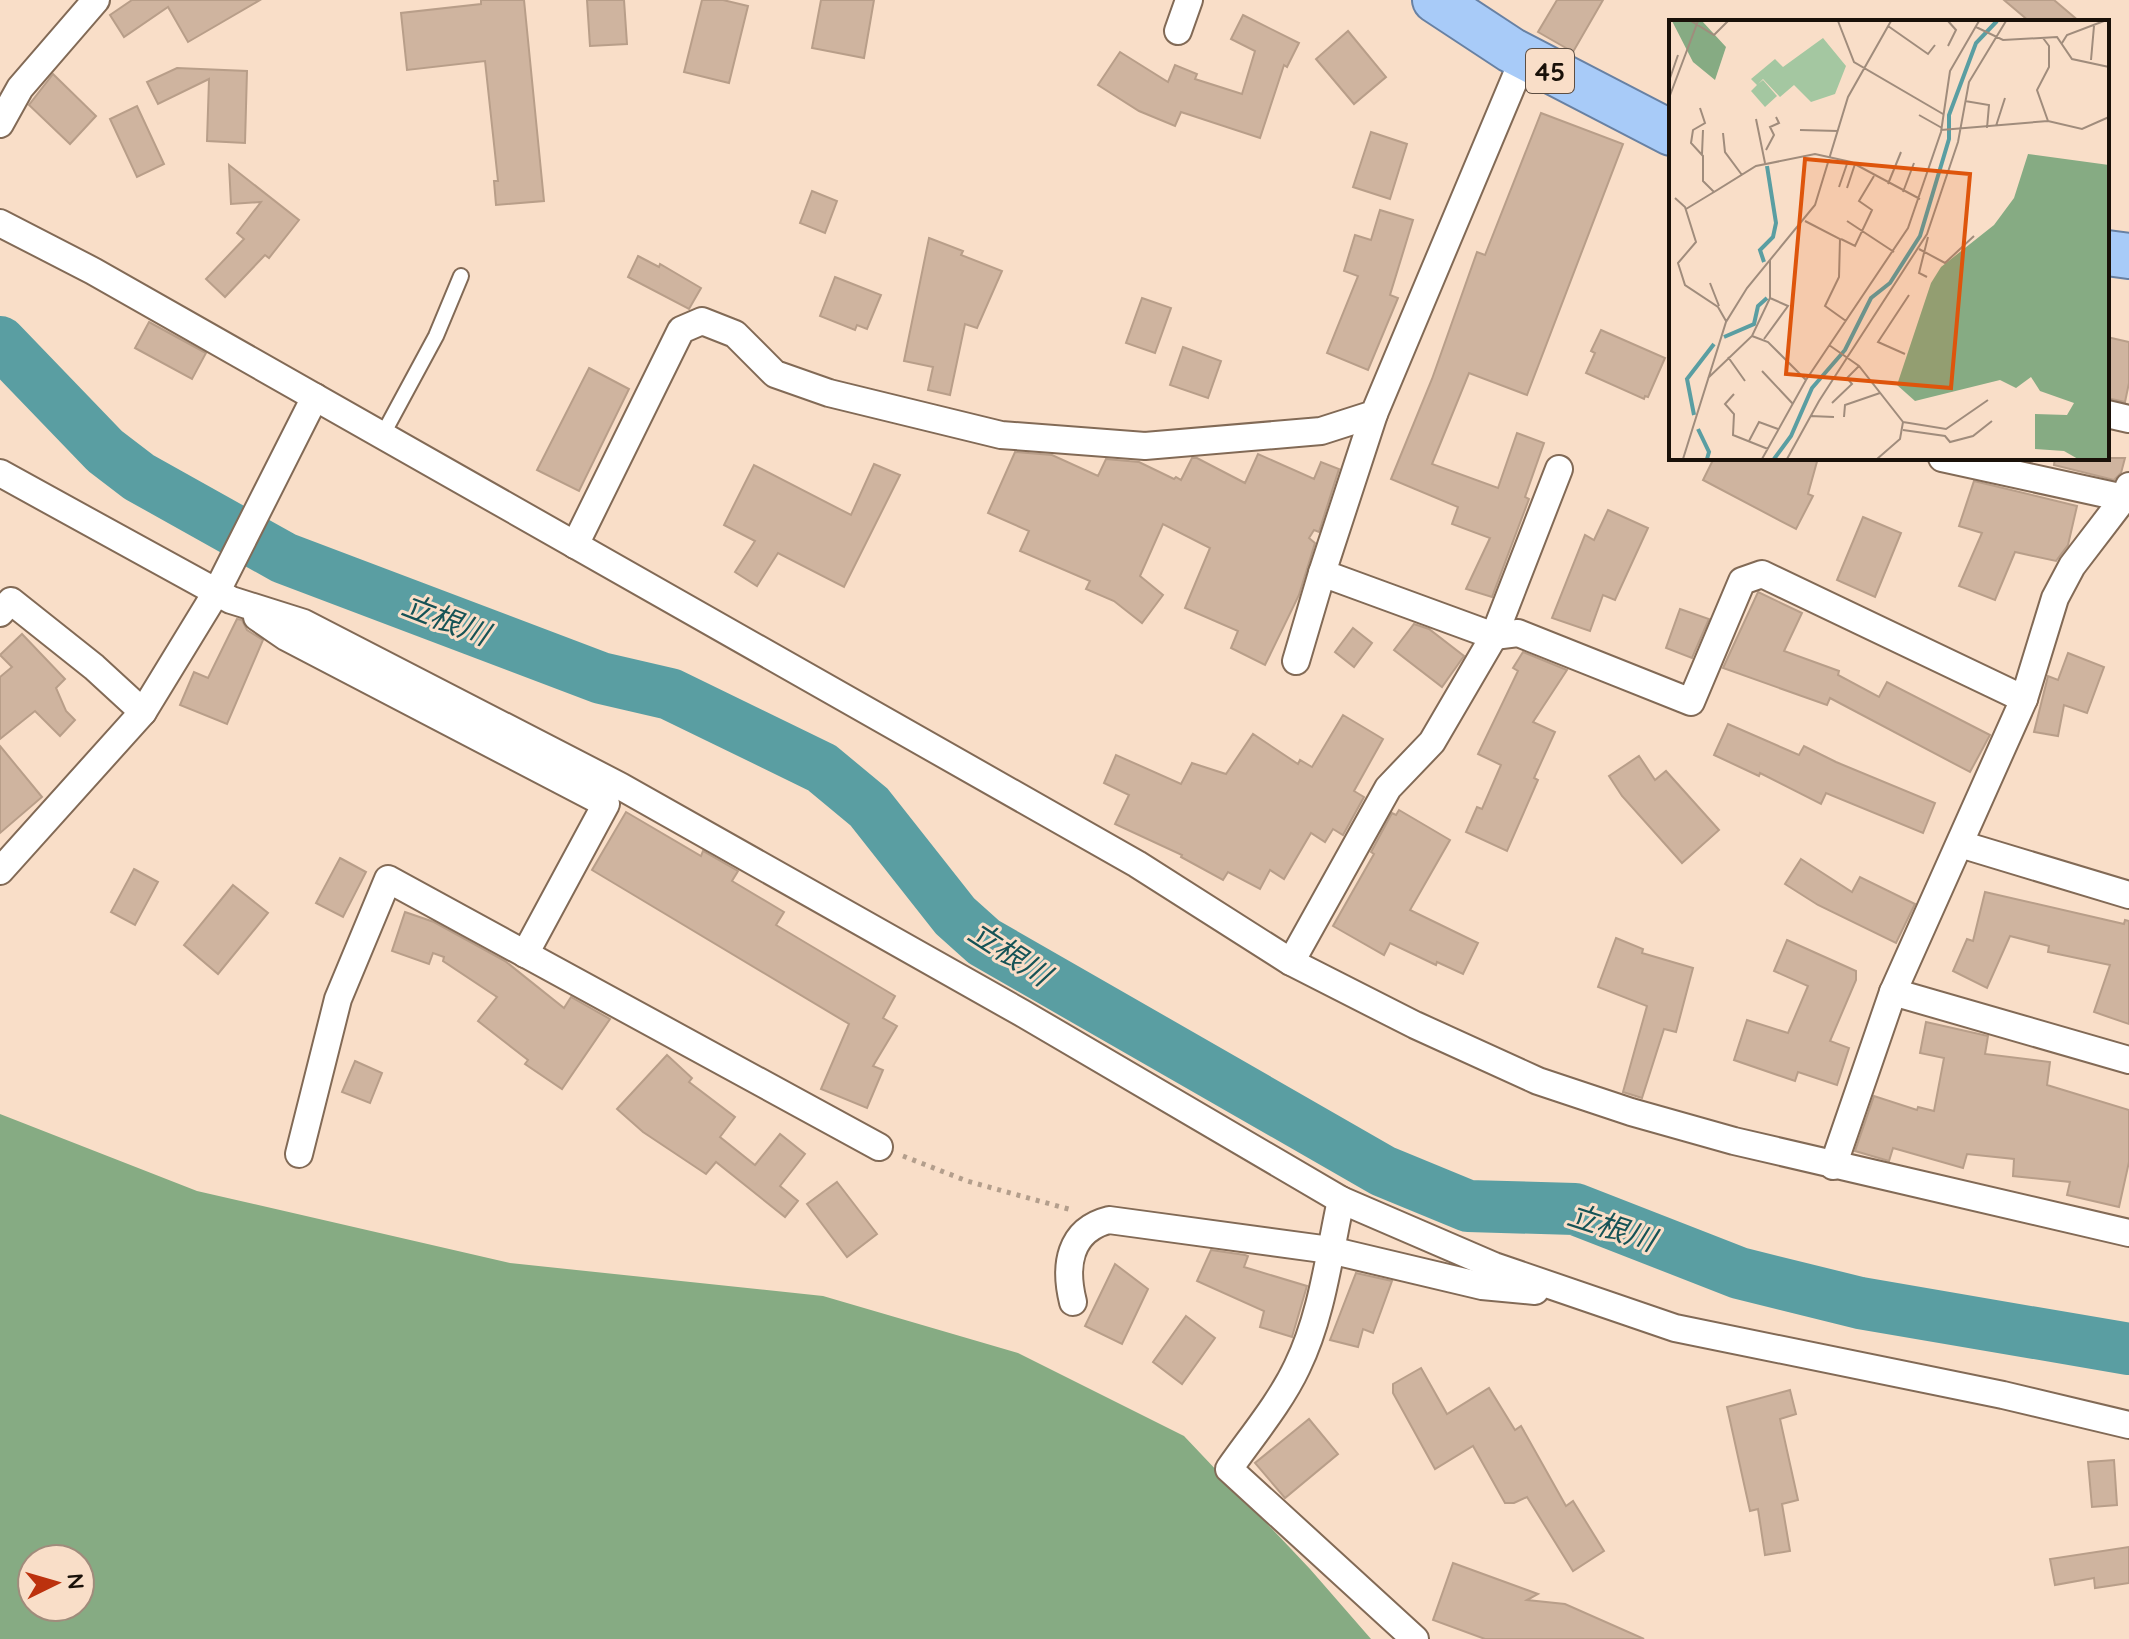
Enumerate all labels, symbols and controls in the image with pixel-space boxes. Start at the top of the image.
inset map [1669,20,2109,460]
road number: 45 [1526,49,1574,93]
water label: 立根川 [397,585,498,654]
water label: 立根川 [962,913,1061,995]
water label: 立根川 [1563,1195,1664,1260]
north arrow [16,1543,96,1623]
text: N [61,1572,91,1591]

